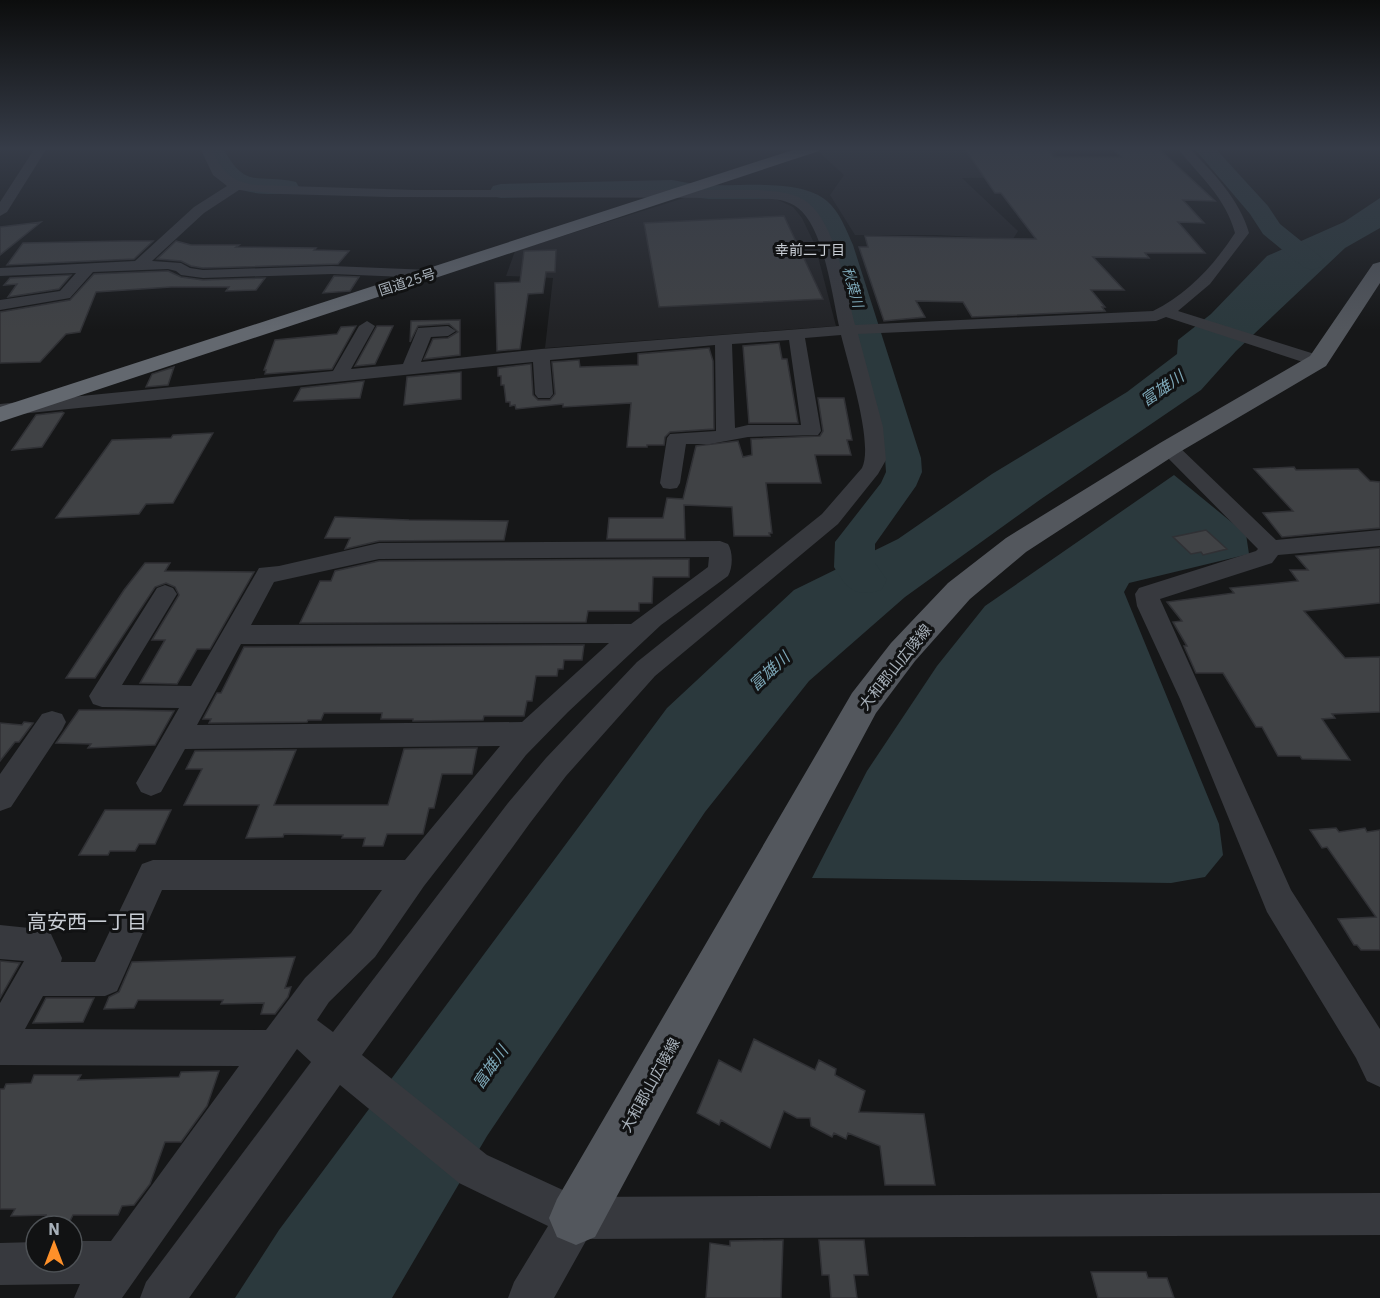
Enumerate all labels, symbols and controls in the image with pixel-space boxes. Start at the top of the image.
district label: 幸前二丁目 [775,241,845,259]
street label: 国道25号 [376,264,438,300]
water label: 秋葉川 [839,264,868,312]
water label: 富雄川 [1137,365,1189,410]
street label: 大和郡山広陵線 [855,620,935,714]
water label: 富雄川 [745,646,795,695]
district label: 高安西一丁目 [27,908,147,935]
street label: 大和郡山広陵線 [616,1034,684,1136]
water label: 富雄川 [468,1040,513,1092]
north arrow [24,1214,84,1274]
text: N [48,1219,60,1239]

